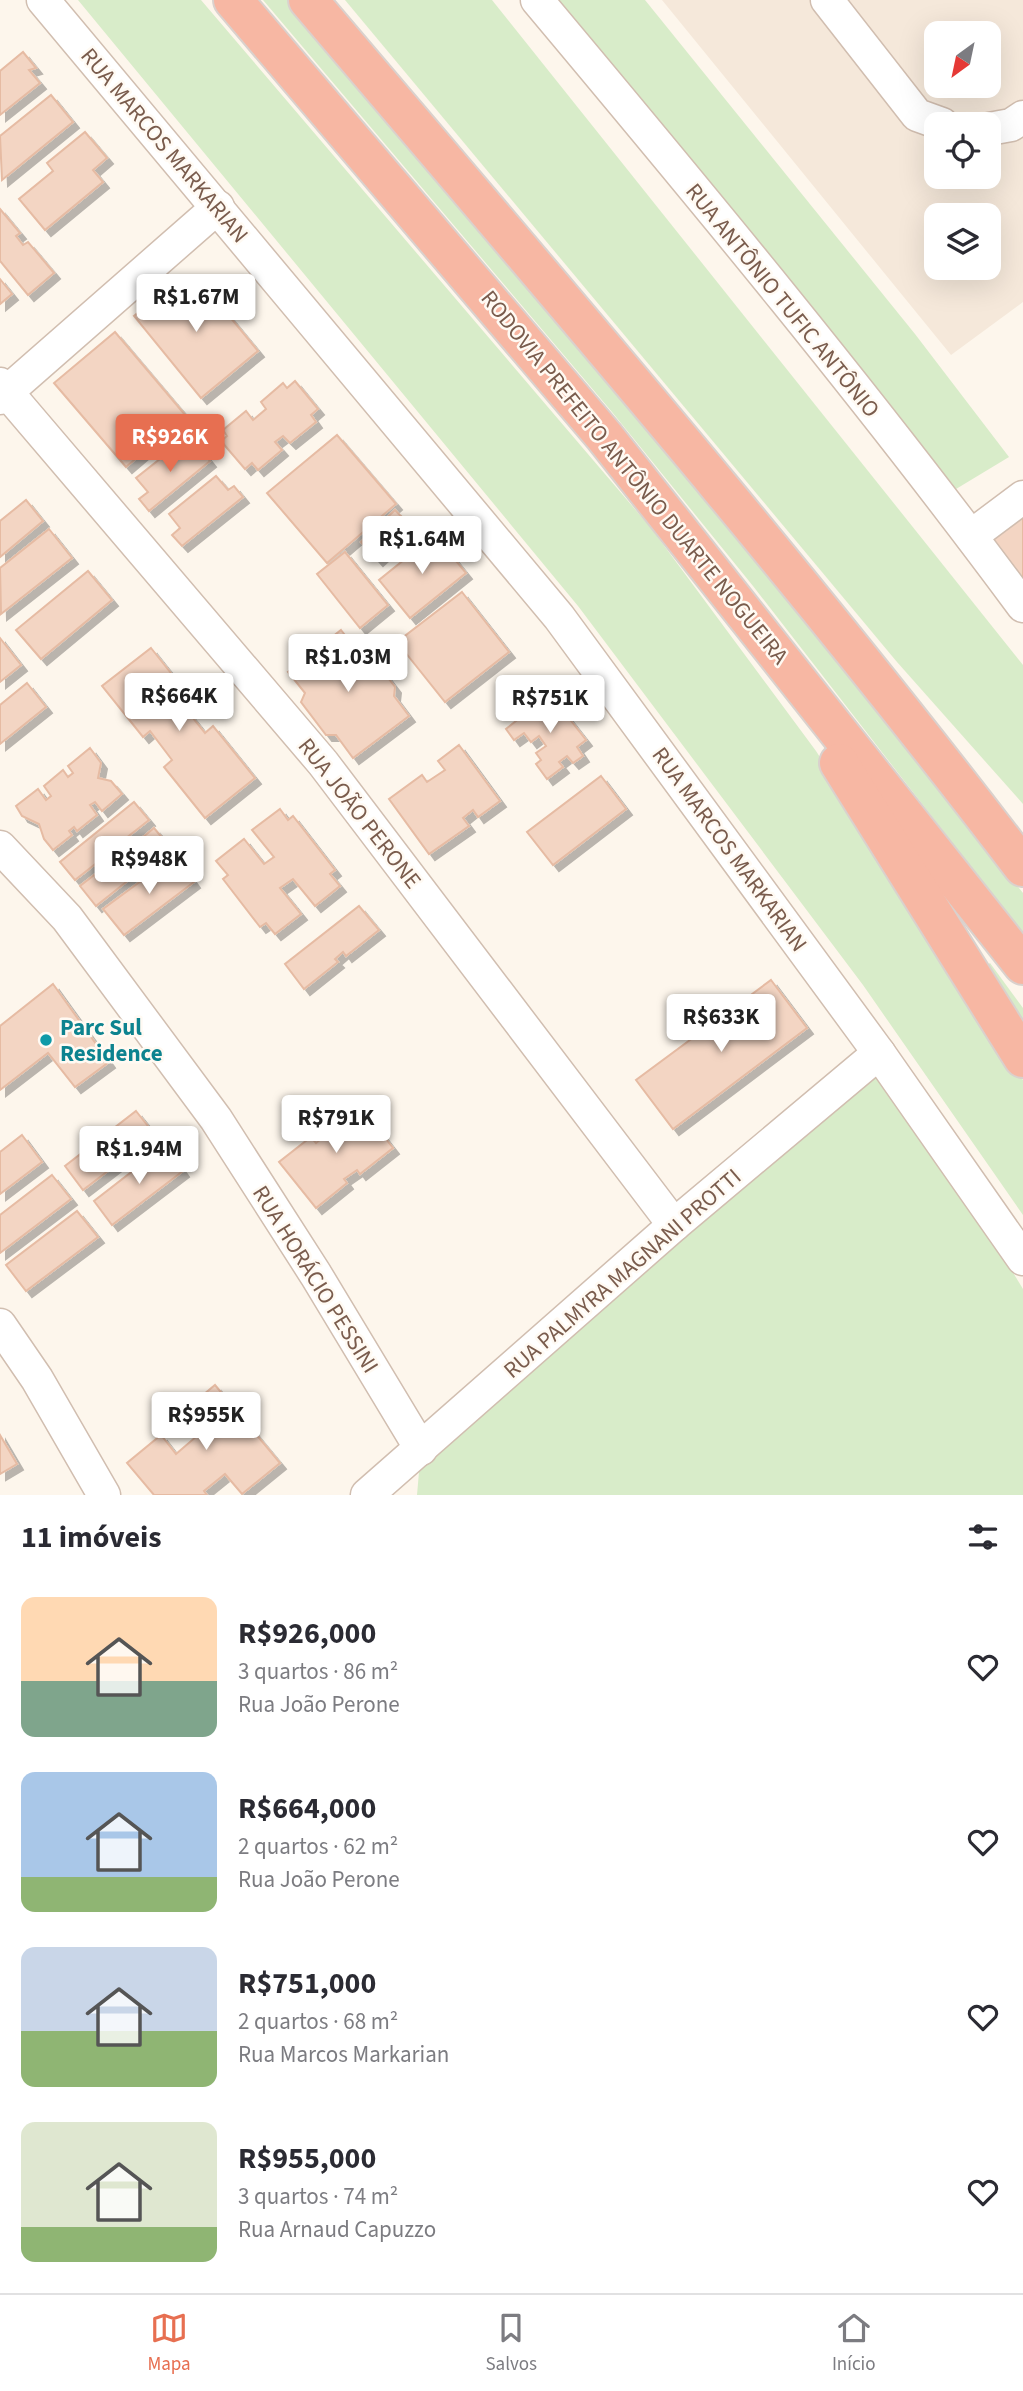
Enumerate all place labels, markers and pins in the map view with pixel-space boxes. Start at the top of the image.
pin: R$1.67M [131,274,261,334]
pin: R$926K [113,414,227,474]
pin: R$1.64M [357,516,487,576]
pin: R$1.03M [283,634,413,694]
pin: R$664K [122,674,236,733]
pin: R$751K [493,676,607,735]
pin: R$948K [92,836,206,896]
pin: R$633K [664,995,778,1054]
place label: Parc Sul Residence [60,1011,163,1070]
marker: Parc Sul Residence [38,1032,54,1048]
pin: R$791K [279,1096,393,1155]
pin: R$1.94M [74,1126,204,1186]
pin: R$955K [149,1392,263,1452]

